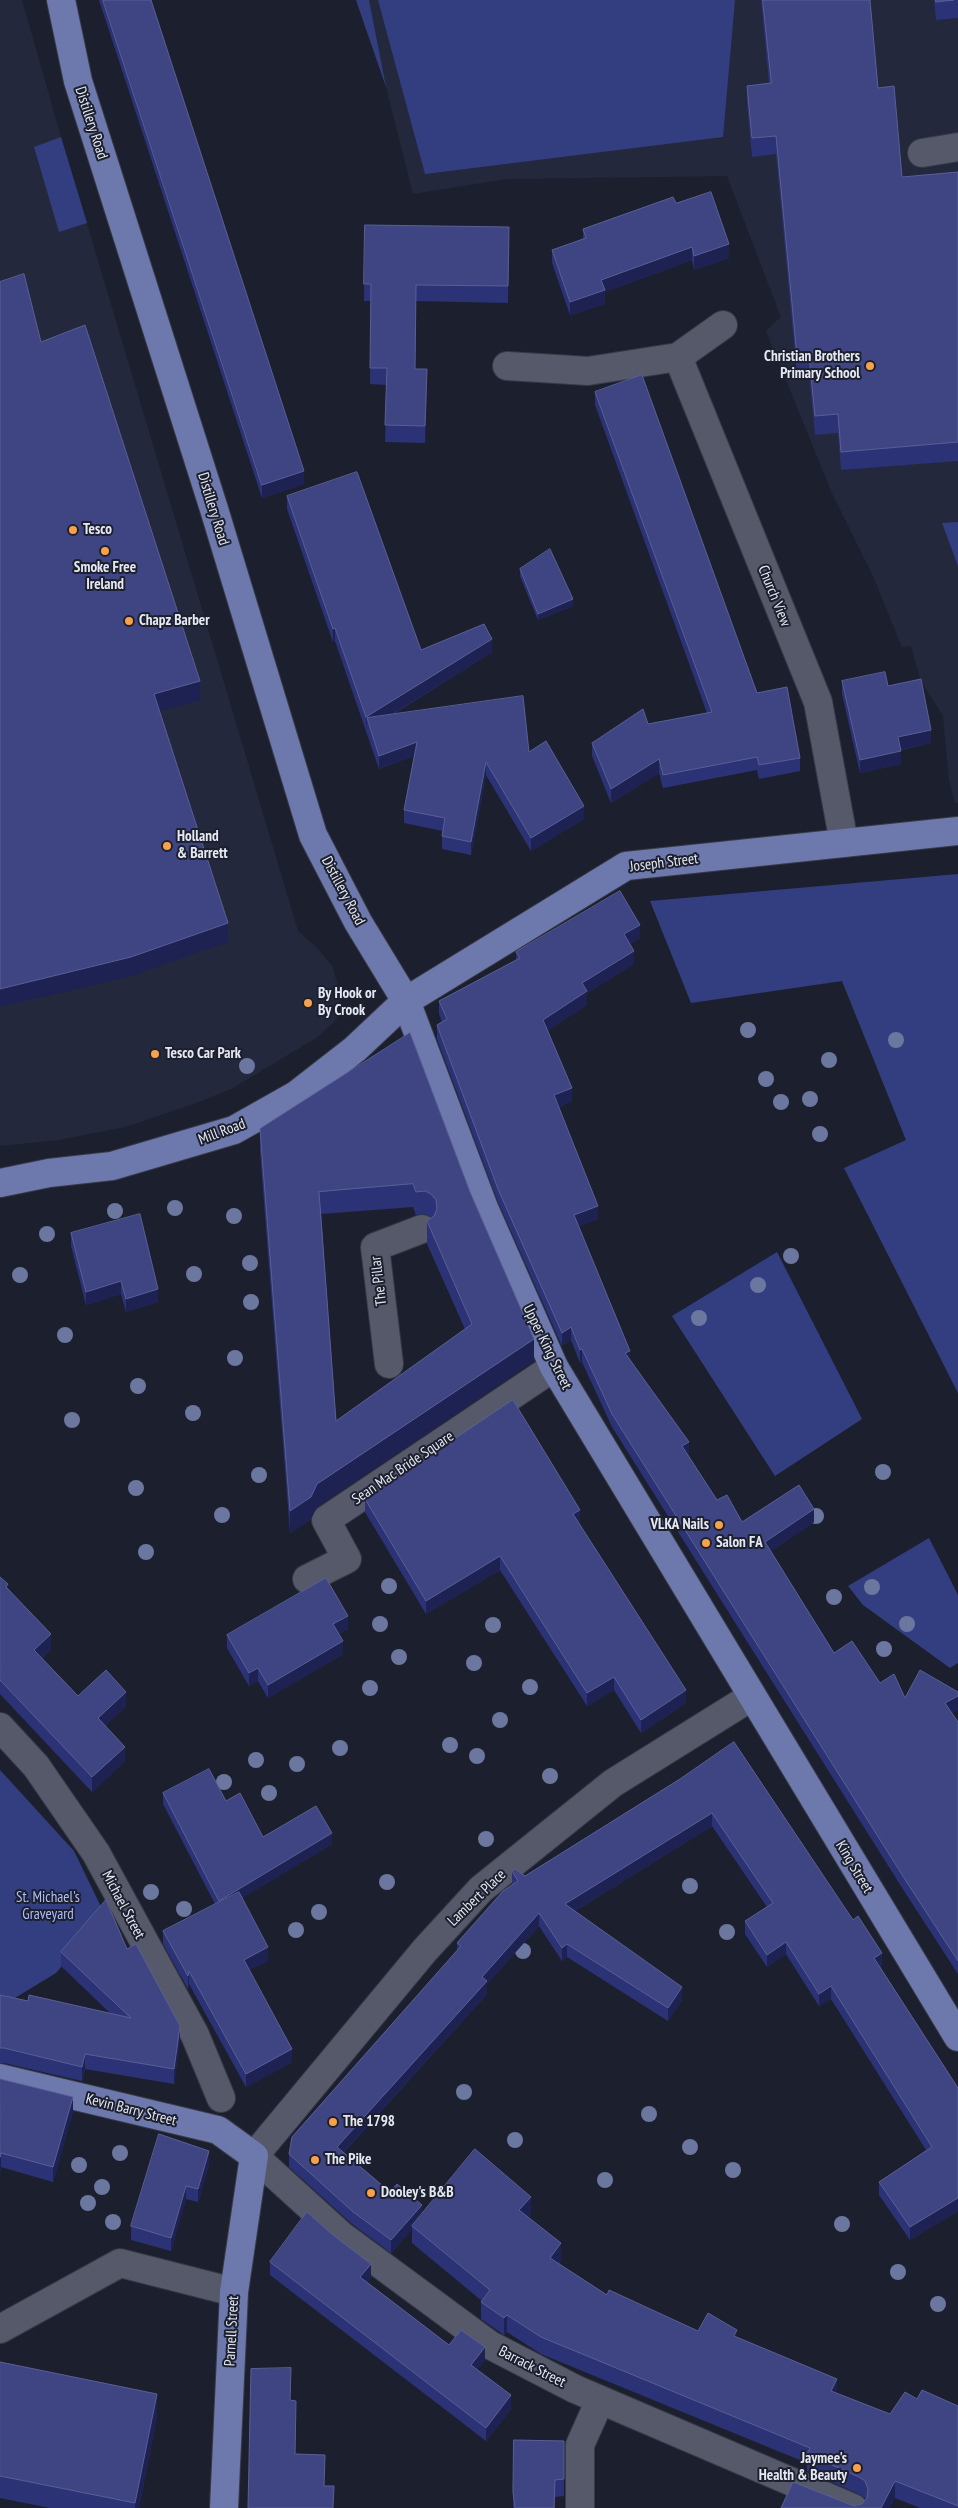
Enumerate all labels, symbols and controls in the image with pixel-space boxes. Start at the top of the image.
street label: Distillery Road [71,84,111,162]
place label: Christian Brothers Primary School [764,348,860,383]
marker: Christian Brothers Primary School [864,360,876,372]
street label: Distillery Road [193,470,233,548]
place label: Tesco [83,521,112,539]
marker: Tesco [67,524,79,536]
marker: Smoke Free Ireland [99,545,111,557]
place label: Smoke Free Ireland [74,559,136,594]
street label: Church View [754,563,794,629]
place label: Chapz Barber [139,612,210,630]
marker: Chapz Barber [123,615,135,627]
place label: Holland & Barrett [177,828,228,863]
marker: Holland & Barrett [161,840,173,852]
street label: Joseph Street [629,850,699,876]
street label: Distillery Road [317,854,369,928]
place label: By Hook or By Crook [318,985,376,1020]
marker: By Hook or By Crook [302,997,314,1009]
place label: Tesco Car Park [165,1045,241,1063]
marker: Tesco Car Park [149,1048,161,1060]
street label: Mill Road [196,1115,248,1149]
street label: The Pillar [367,1255,391,1307]
street label: Upper King Street [519,1302,575,1392]
street label: Sean Mac Bride Square [349,1427,457,1509]
place label: VLKA Nails [651,1516,709,1534]
marker: VLKA Nails [713,1519,725,1531]
place label: Salon FA [716,1534,763,1552]
marker: Salon FA [700,1537,712,1549]
street label: King Street [831,1838,877,1896]
street label: Lambert Place [444,1866,510,1930]
street label: Michael Street [98,1868,148,1942]
park label: St. Michael's Graveyard [16,1889,80,1924]
street label: Kevin Barry Street [84,2090,178,2130]
place label: The 1798 [343,2113,395,2131]
marker: The 1798 [327,2116,339,2128]
place label: The Pike [325,2151,371,2169]
marker: The Pike [309,2154,321,2166]
place label: Dooley's B&B [381,2184,454,2202]
marker: Dooley's B&B [365,2187,377,2199]
street label: Parnell Street [221,2295,243,2367]
street label: Barrack Street [496,2342,568,2392]
place label: Jaymee's Health & Beauty [759,2450,847,2485]
marker: Jaymee's Health & Beauty [851,2462,863,2474]

